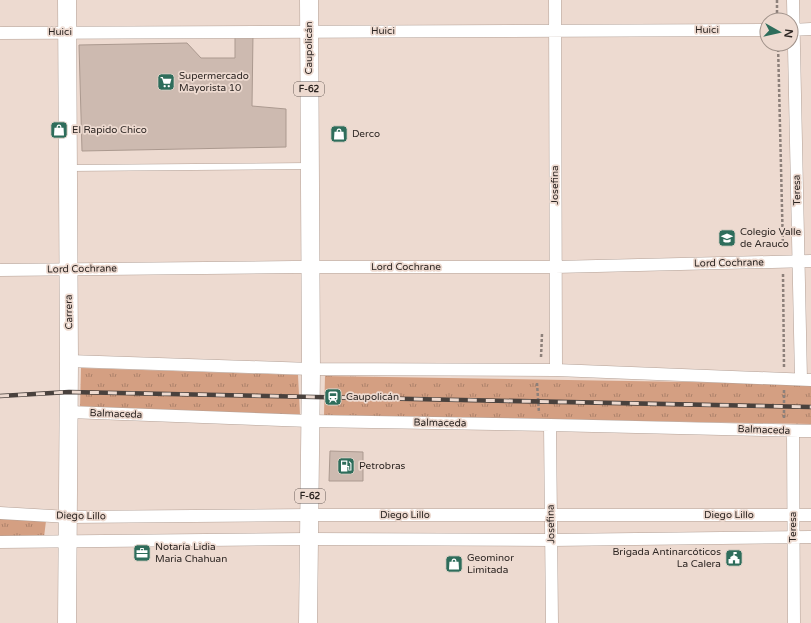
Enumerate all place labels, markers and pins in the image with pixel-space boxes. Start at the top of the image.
place label: Supermercado Mayorista 10 [179,70,249,94]
supermarket icon: Supermercado Mayorista 10 [156,72,176,92]
shop icon: El Rapido Chico [49,120,69,140]
place label: El Rapido Chico [72,124,147,136]
shop icon: Derco [329,124,349,144]
place label: Derco [352,128,380,140]
place label: Colegio Valle de Arauco [740,226,801,250]
school or university icon: Colegio Valle de Arauco [717,228,737,248]
station icon: Caupolicán [323,387,343,407]
place label: Caupolicán [346,391,399,403]
fuel station icon: Petrobras [336,456,356,476]
place label: Petrobras [359,460,406,472]
place label: Notaría Lidia Maria Chahuan [155,541,227,565]
office icon: Notaría Lidia Maria Chahuan [132,543,152,563]
place label: Brigada Antinarcóticos La Calera [612,546,721,570]
public building icon: Brigada Antinarcóticos La Calera [724,548,744,568]
place label: Geominor Limitada [467,552,514,576]
shop icon: Geominor Limitada [444,554,464,574]

